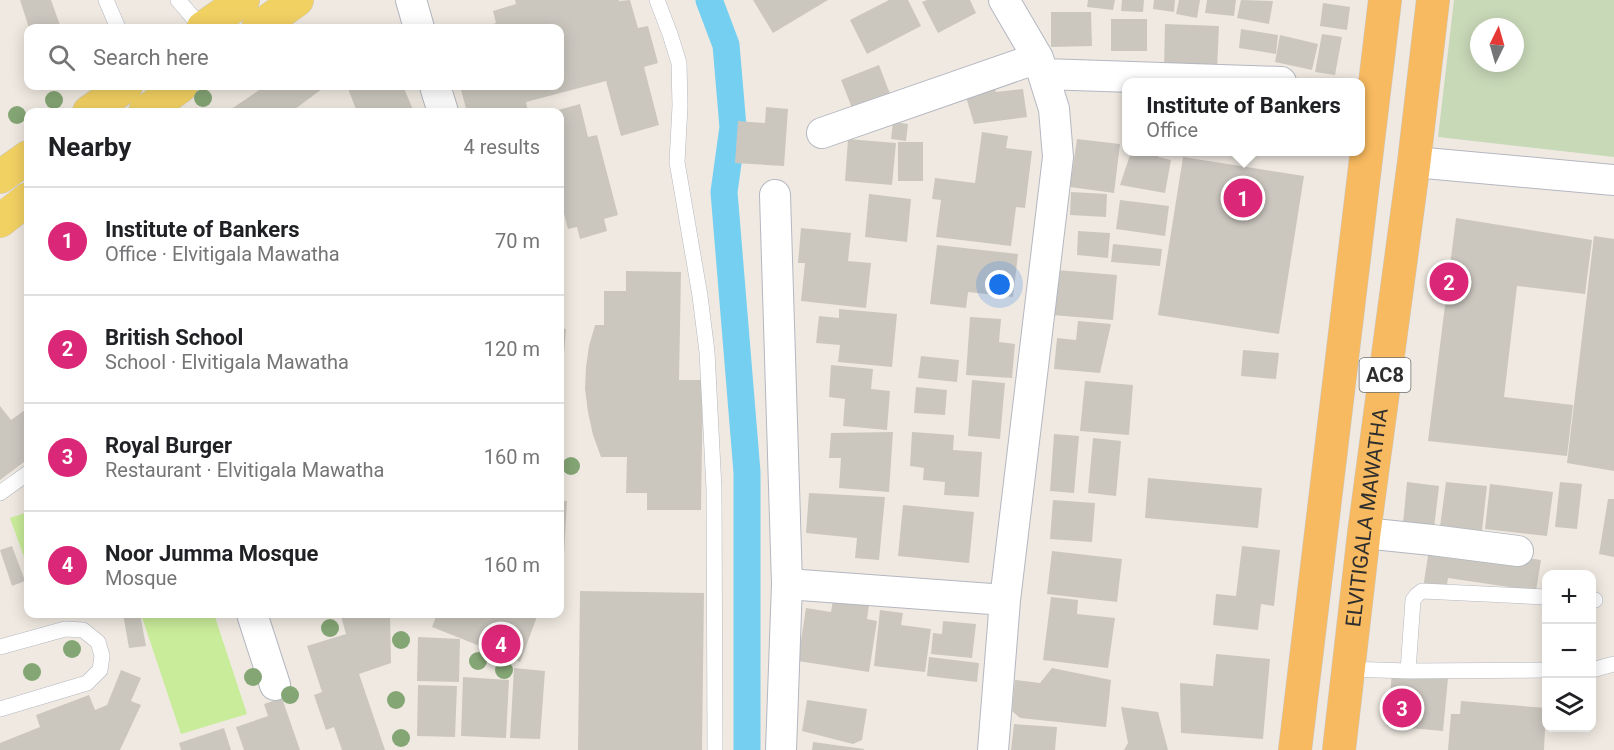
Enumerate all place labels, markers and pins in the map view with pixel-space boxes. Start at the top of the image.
pin: 1 [1224,176,1262,220]
pin: 2 [1430,260,1468,304]
pin: 4 [482,622,520,666]
pin: 3 [1382,686,1422,730]

